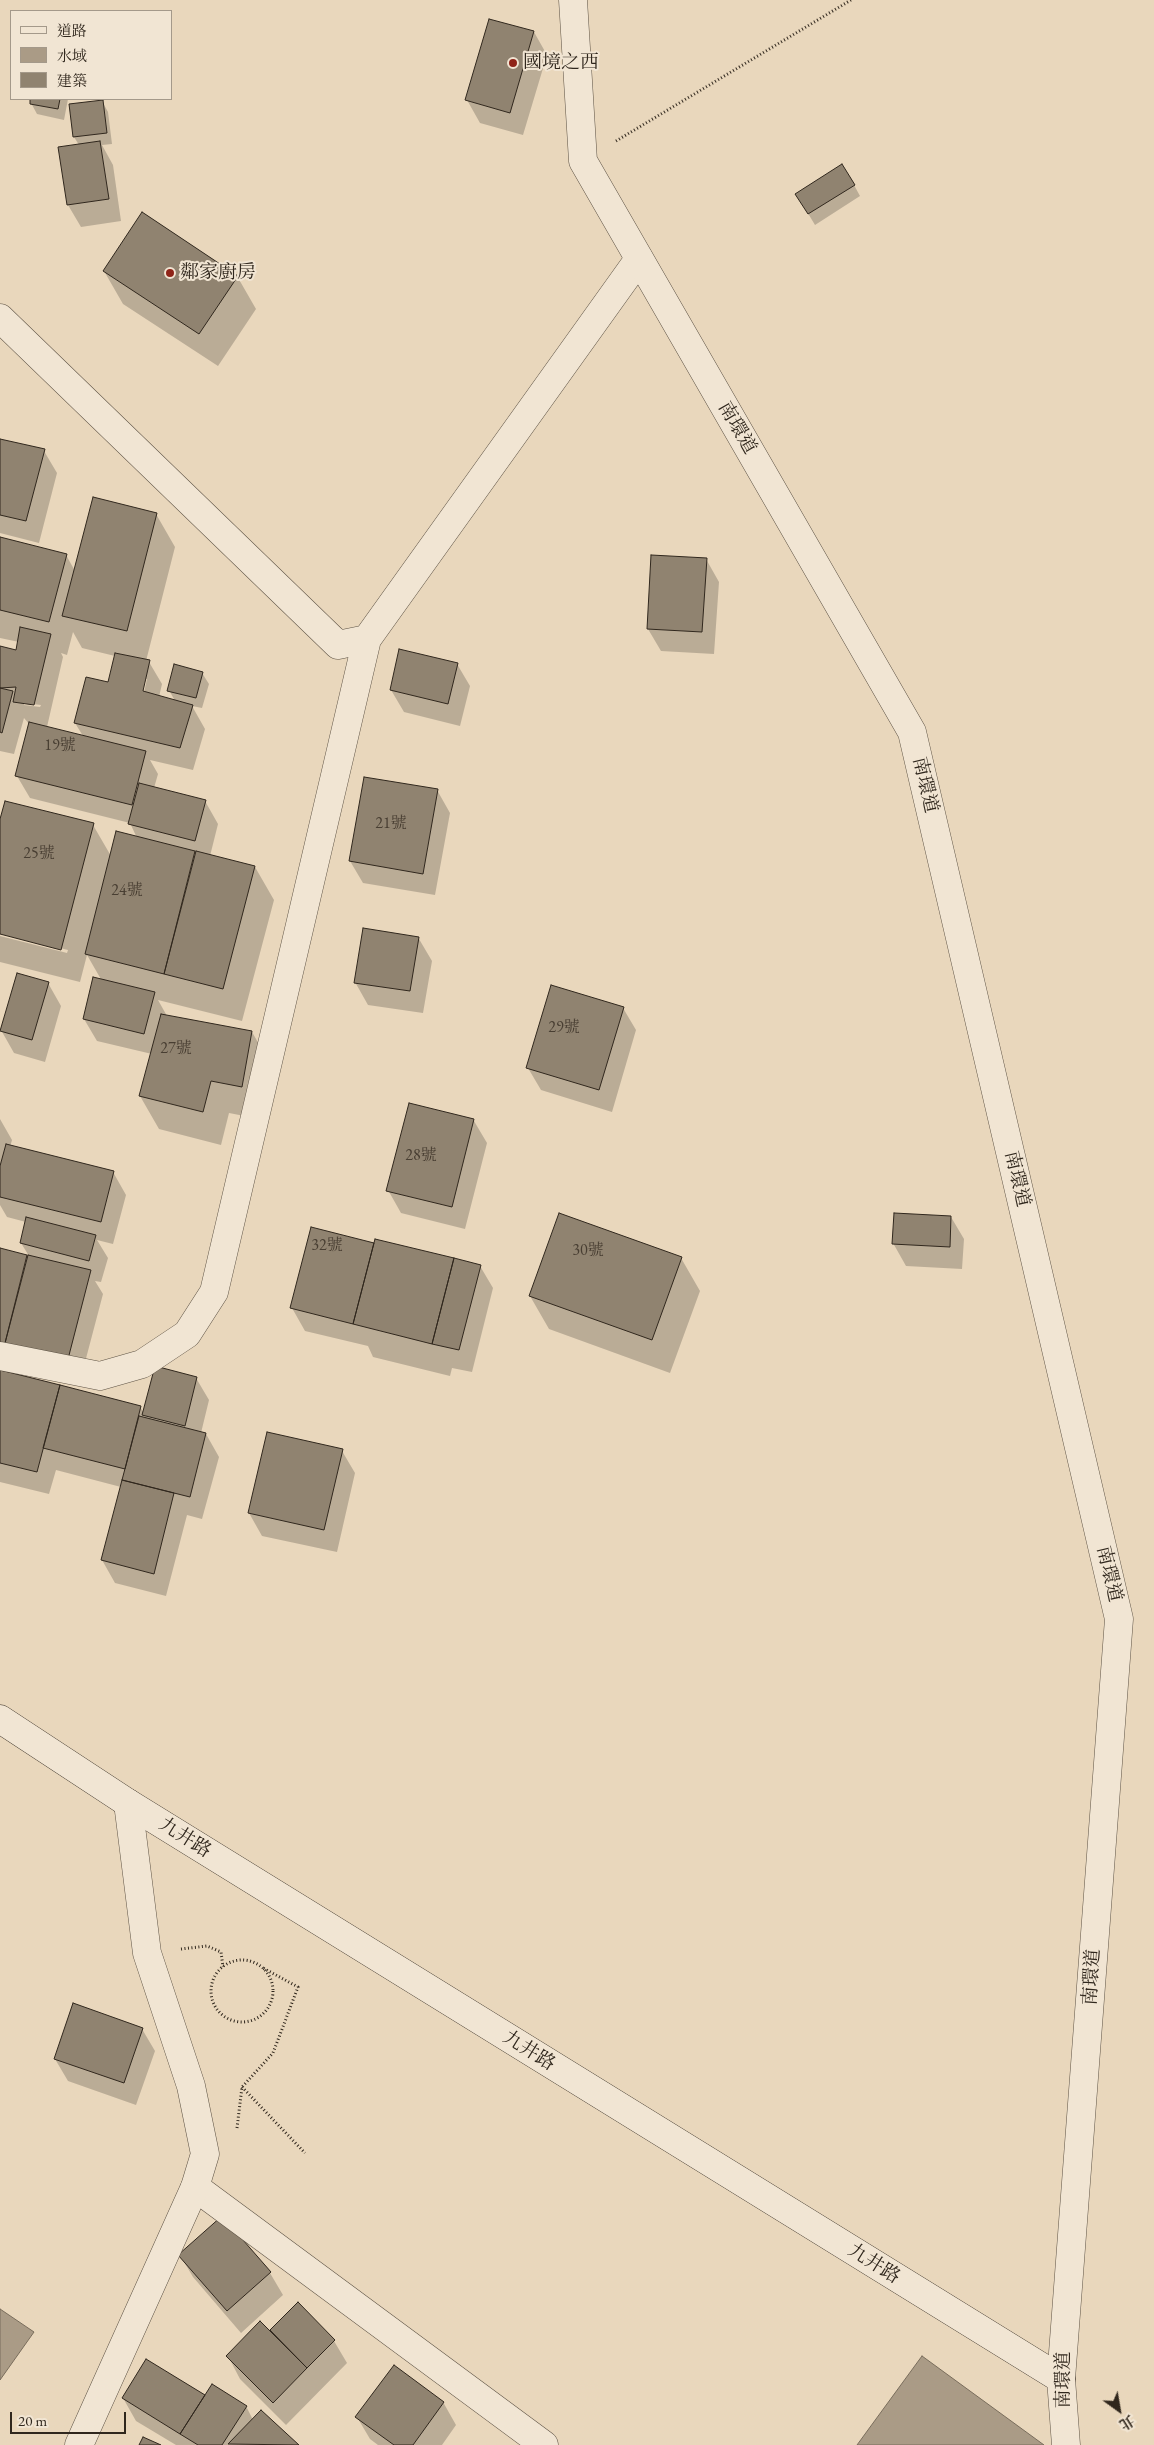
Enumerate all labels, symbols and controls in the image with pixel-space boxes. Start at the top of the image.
legend [10,10,172,100]
text: 道路 [57,21,87,40]
text: 水域 [57,46,87,65]
place label: 國境之西 [523,52,599,74]
marker: 國境之西 [507,57,519,69]
text: 建築 [57,71,87,90]
place label: 鄰家廚房 [180,262,256,284]
marker: 鄰家廚房 [164,267,176,279]
street label: 南環道 [713,398,761,458]
house number: 19號 [44,736,76,756]
street label: 南環道 [907,755,943,815]
house number: 21號 [375,814,407,834]
house number: 25號 [23,844,55,864]
house number: 24號 [111,881,143,901]
house number: 29號 [548,1018,580,1038]
house number: 27號 [160,1039,192,1059]
house number: 28號 [405,1146,437,1166]
street label: 南環道 [999,1149,1035,1209]
house number: 32號 [311,1236,343,1256]
house number: 30號 [572,1241,604,1261]
street label: 南環道 [1091,1544,1127,1604]
street label: 九井路 [155,1813,215,1863]
street label: 南環道 [1079,1948,1105,2006]
street label: 九井路 [499,2026,559,2076]
street label: 九井路 [844,2239,904,2289]
street label: 南環道 [1053,2352,1075,2408]
north arrow [1094,2385,1144,2435]
scale bar [12,2402,129,2434]
text: 20 m [18,2411,47,2430]
text: 北 [1116,2411,1138,2434]

